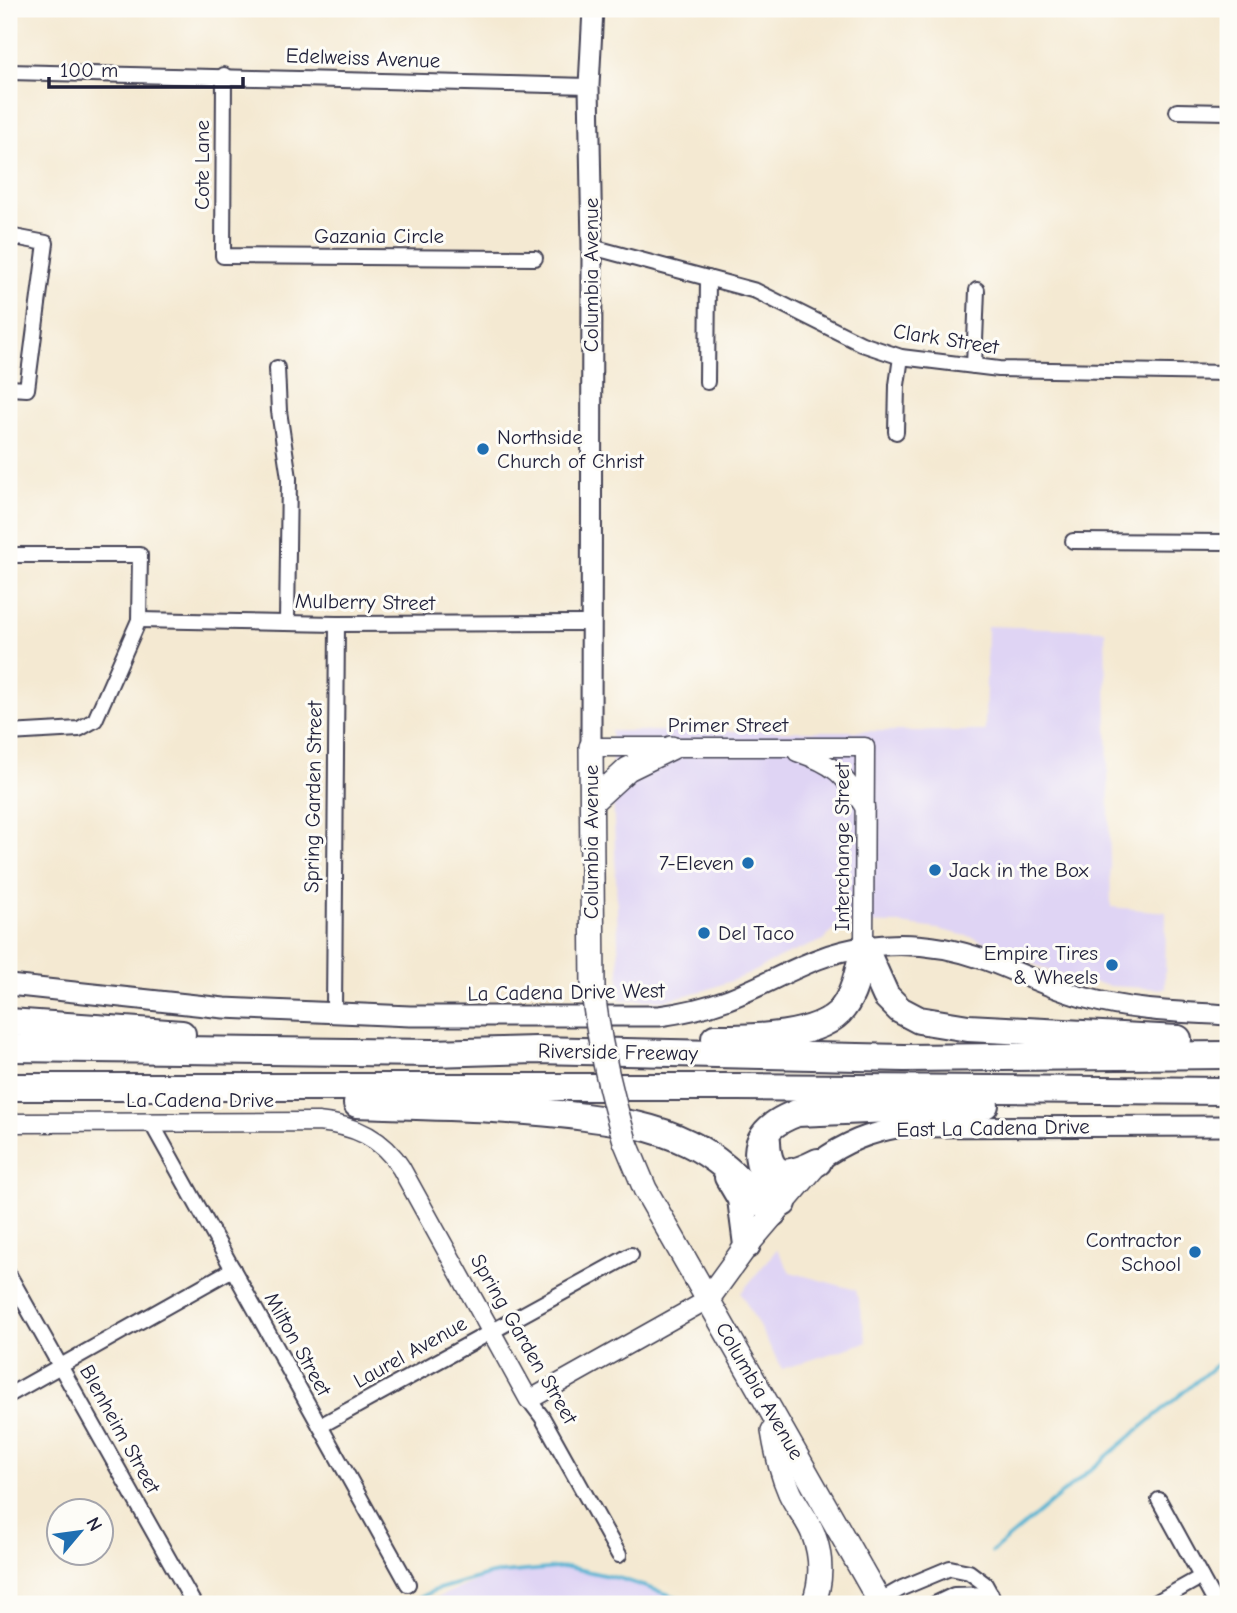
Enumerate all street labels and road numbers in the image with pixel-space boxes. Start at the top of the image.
street label: Edelweiss Avenue [285,43,441,73]
street label: Cote Lane [190,120,214,210]
street label: Columbia Avenue [579,198,603,352]
street label: Gazania Circle [314,224,444,248]
street label: Clark Street [892,319,1001,359]
street label: Mulberry Street [295,589,436,615]
street label: Spring Garden Street [299,700,327,893]
street label: Primer Street [668,713,789,737]
street label: Interchange Street [830,762,854,931]
street label: Columbia Avenue [579,765,603,919]
street label: La Cadena Drive West [467,978,666,1006]
street label: Riverside Freeway [538,1039,699,1065]
street label: La Cadena Drive [126,1088,274,1112]
street label: East La Cadena Drive [896,1114,1090,1142]
street label: Spring Garden Street [466,1250,583,1429]
street label: Milton Street [260,1288,337,1401]
street label: Laurel Avenue [349,1311,471,1393]
street label: Columbia Avenue [711,1318,809,1464]
street label: Blenheim Street [75,1361,166,1498]

